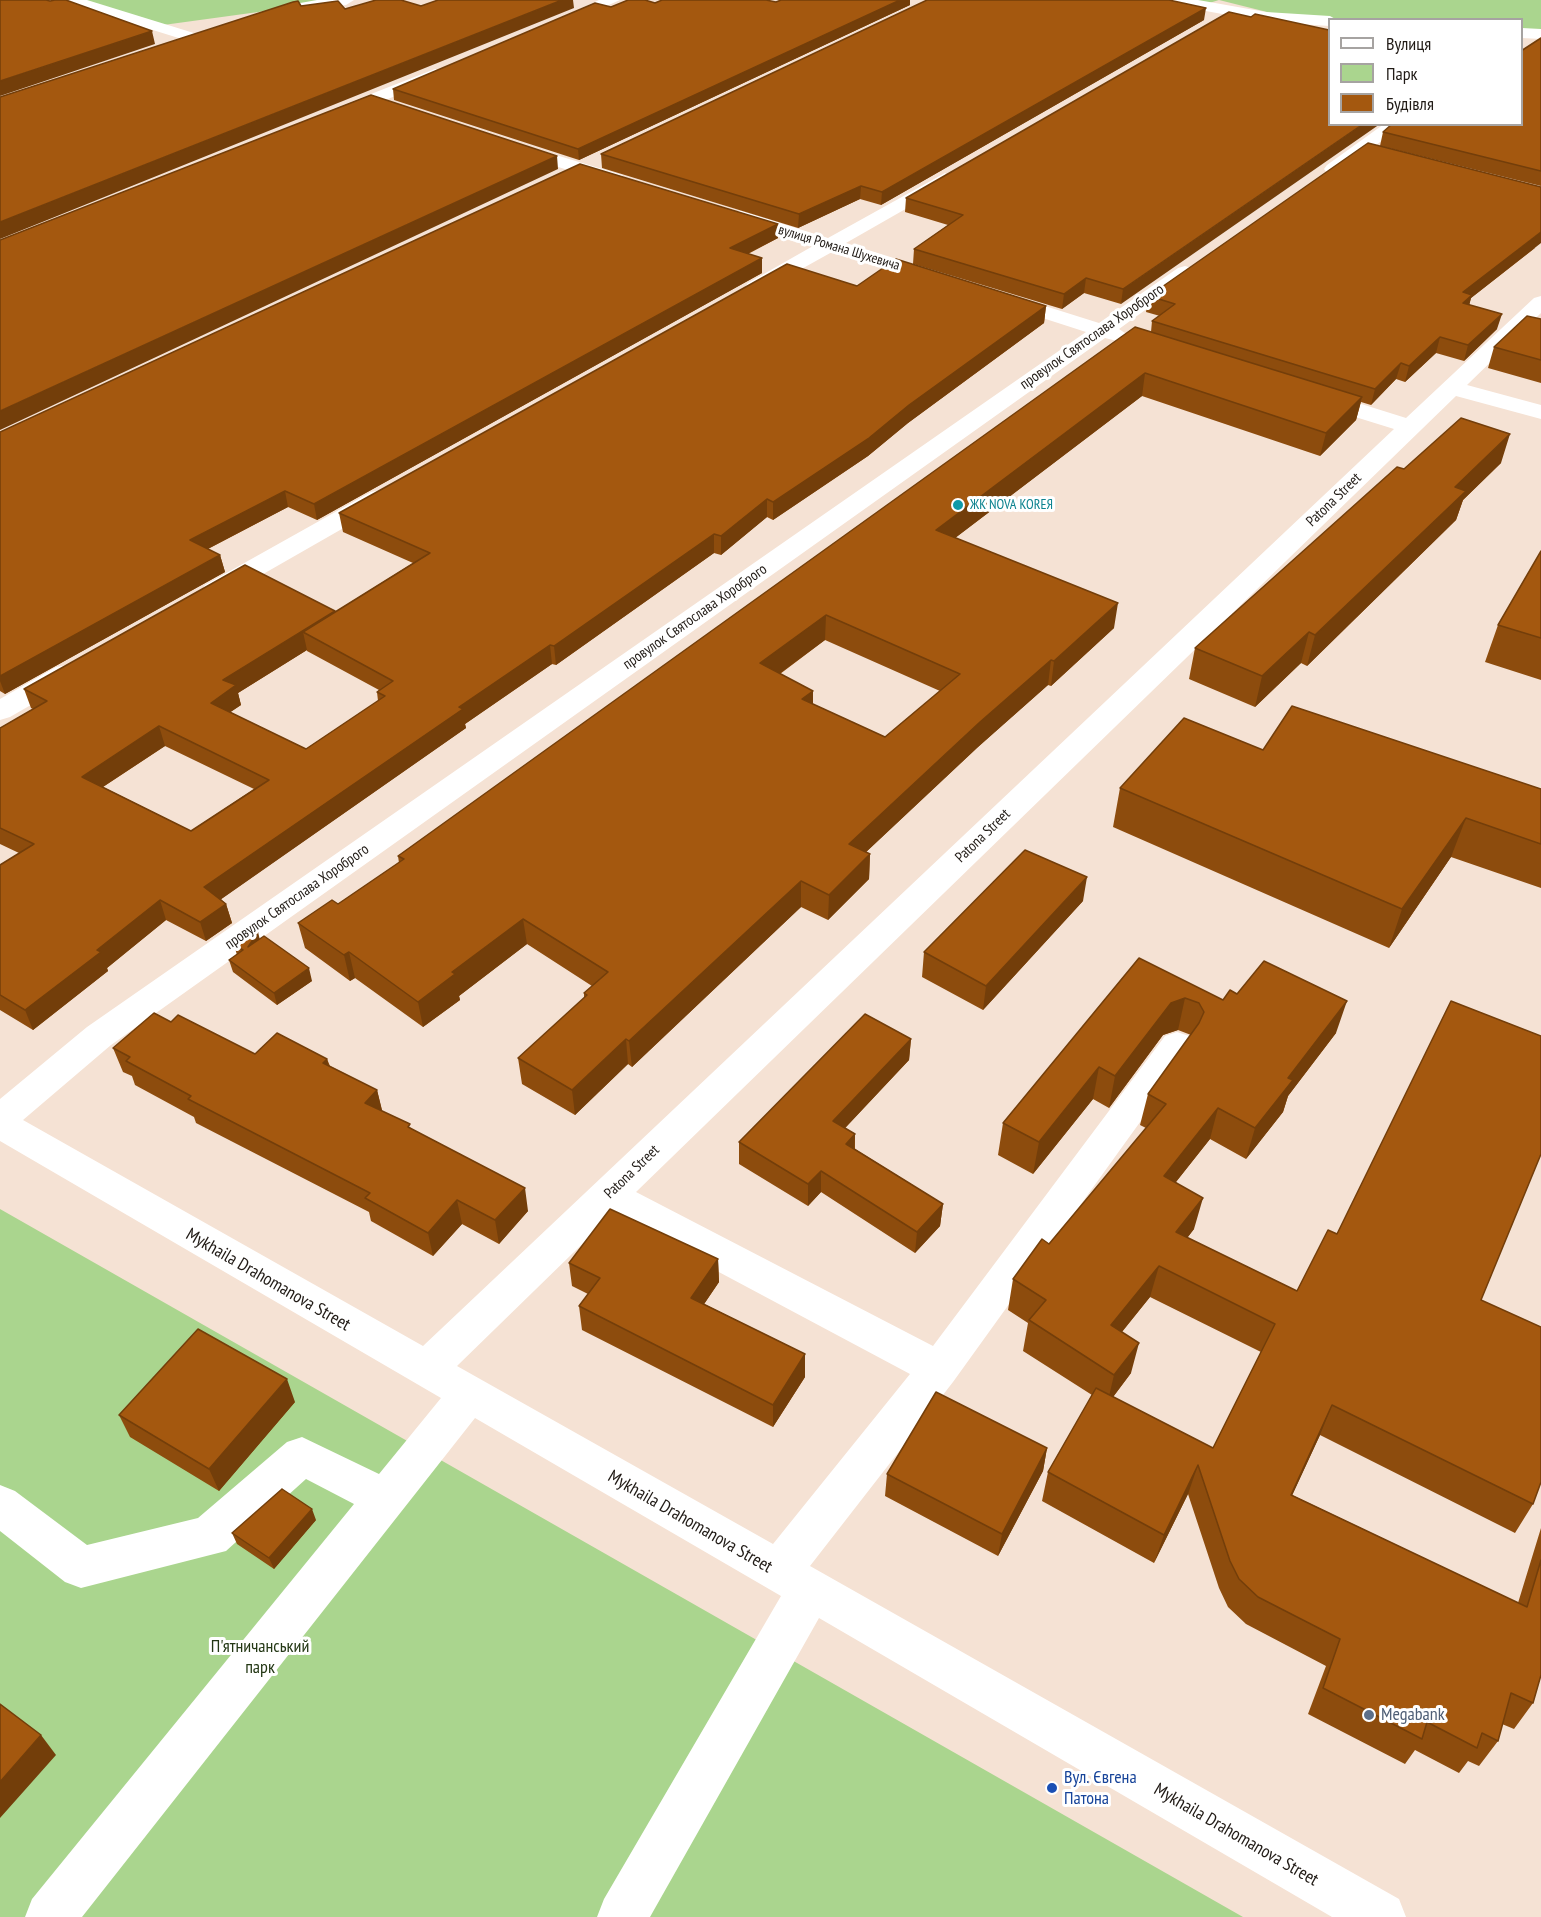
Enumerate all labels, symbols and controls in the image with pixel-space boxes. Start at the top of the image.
legend [1328,18,1523,126]
text: Вулиця [1386,32,1431,55]
text: Парк [1386,62,1417,85]
text: Будівля [1386,92,1434,115]
street label: вулиця Романа Шухевича [776,222,902,274]
street label: провулок Святослава Хороброго [1017,280,1167,394]
street label: Patona Street [1303,469,1365,531]
place label: ЖК NOVA KOREЯ [970,497,1053,513]
marker: ЖК NOVA KOREЯ [951,498,965,512]
street label: провулок Святослава Хороброго [620,560,770,674]
street label: Patona Street [952,805,1014,867]
street label: провулок Святослава Хороброго [222,840,372,954]
street label: Patona Street [601,1141,663,1203]
street label: Mykhaila Drahomanova Street [182,1224,354,1336]
street label: Mykhaila Drahomanova Street [604,1466,776,1578]
park label: П'ятничанський парк [211,1636,309,1678]
place label: Megabank [1381,1704,1445,1726]
marker: Megabank [1362,1708,1376,1722]
place label: Вул. Євгена Патона [1064,1767,1137,1810]
street label: Mykhaila Drahomanova Street [1150,1779,1322,1891]
marker: Вул. Євгена Патона [1045,1781,1059,1795]

